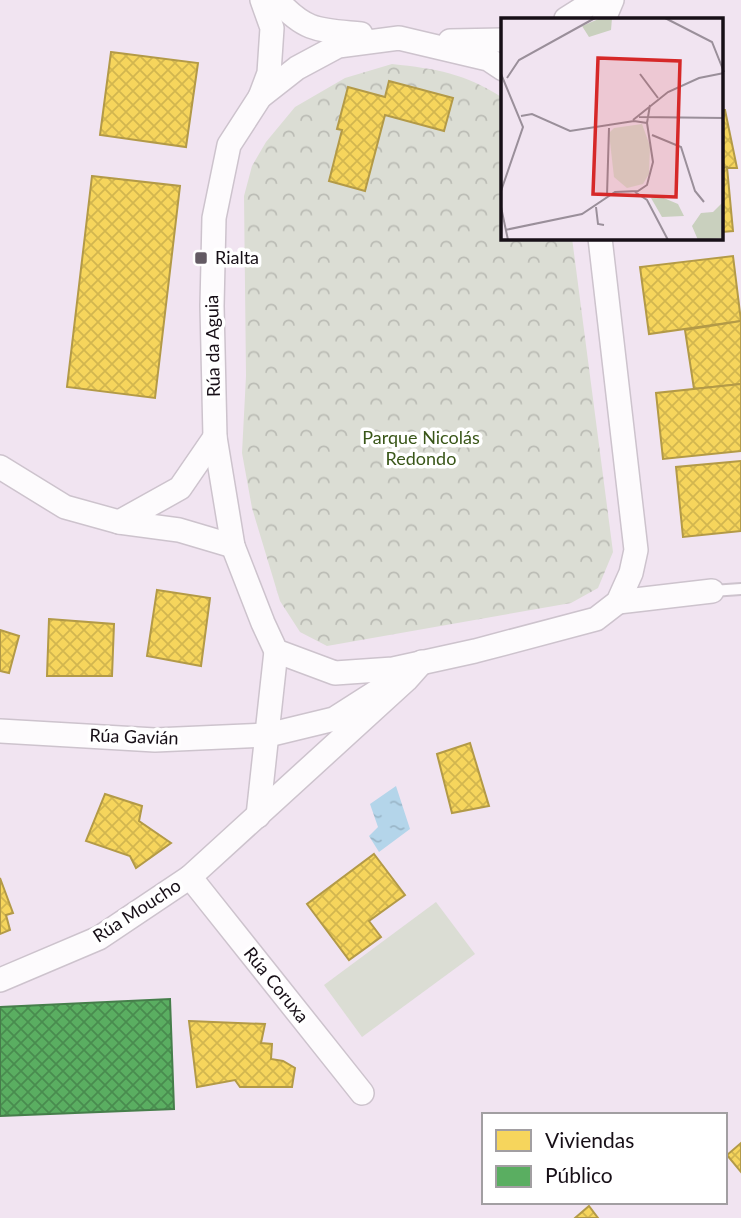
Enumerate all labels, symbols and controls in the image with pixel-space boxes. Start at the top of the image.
inset map [501,18,724,240]
place label: Rialta [215,246,259,268]
marker: Rialta [193,250,209,266]
street label: Rúa da Aguia [200,295,224,397]
park label: Parque Nicolás Redondo [362,426,480,469]
street label: Rúa Gavián [89,723,179,749]
street label: Rúa Moucho [89,874,184,947]
street label: Rúa Coruxa [240,942,314,1027]
legend [482,1113,727,1204]
text: Viviendas [545,1127,634,1152]
text: Público [545,1162,613,1187]

